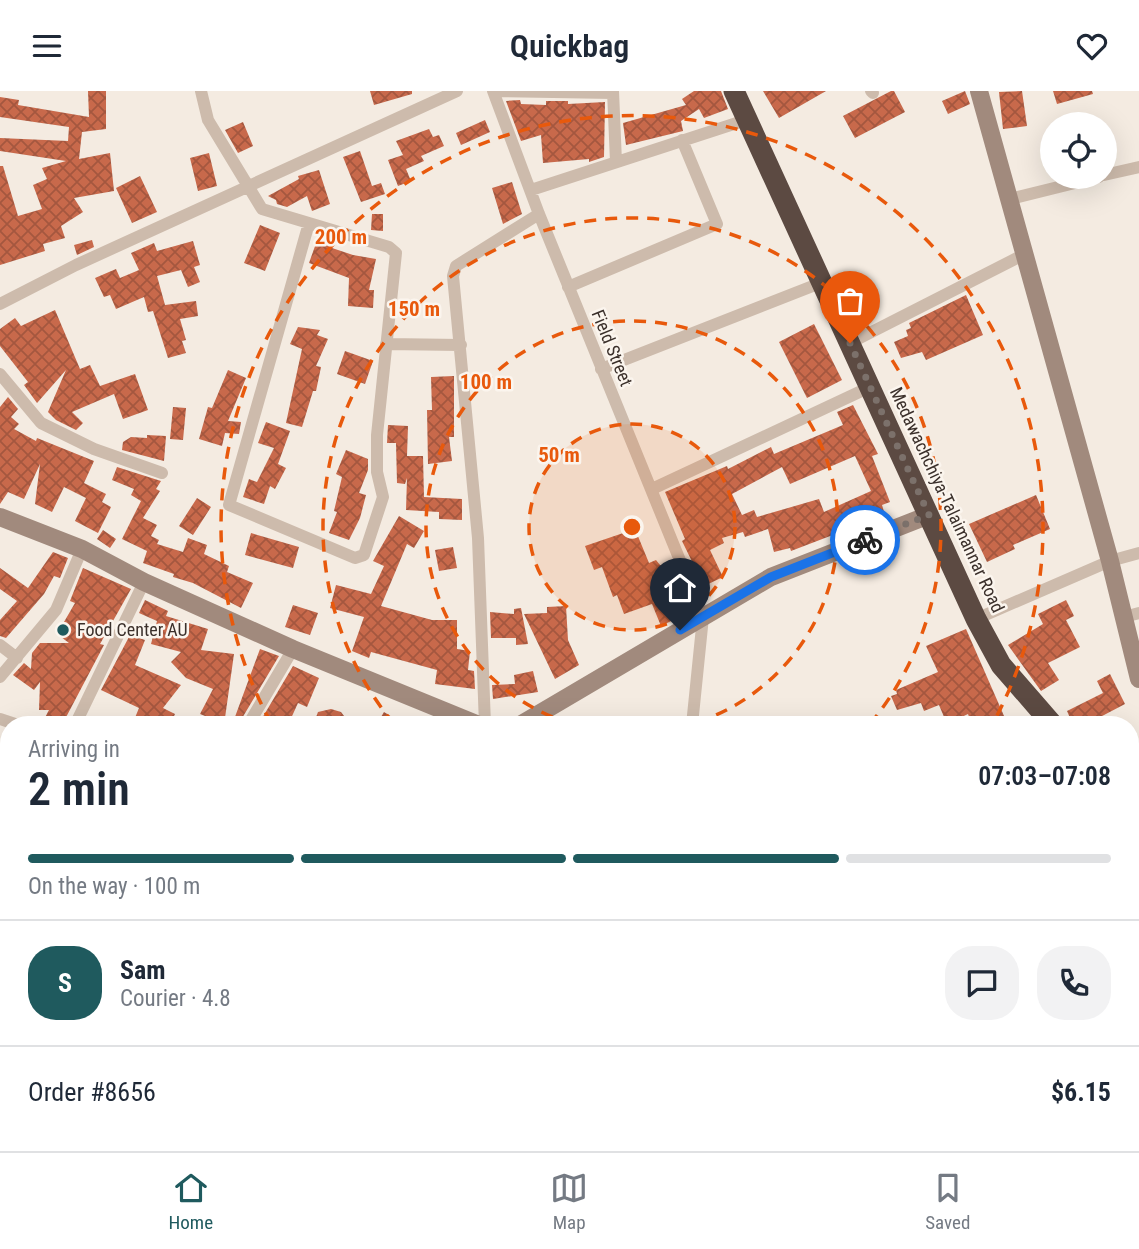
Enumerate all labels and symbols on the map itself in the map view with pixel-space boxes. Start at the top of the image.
text: 200 m [315,225,367,249]
pin [820,271,880,343]
text: 150 m [388,297,440,321]
street label: Field Street [588,307,637,389]
text: 100 m [460,370,512,394]
street label: Medawachchiya-Talaimannar Road [886,384,1009,616]
text: 50 m [538,443,580,467]
courier [830,505,900,575]
centre of rings [620,515,644,539]
pin [650,558,710,630]
place label: Food Center AU [77,619,188,640]
marker: Food Center AU [55,622,71,638]

